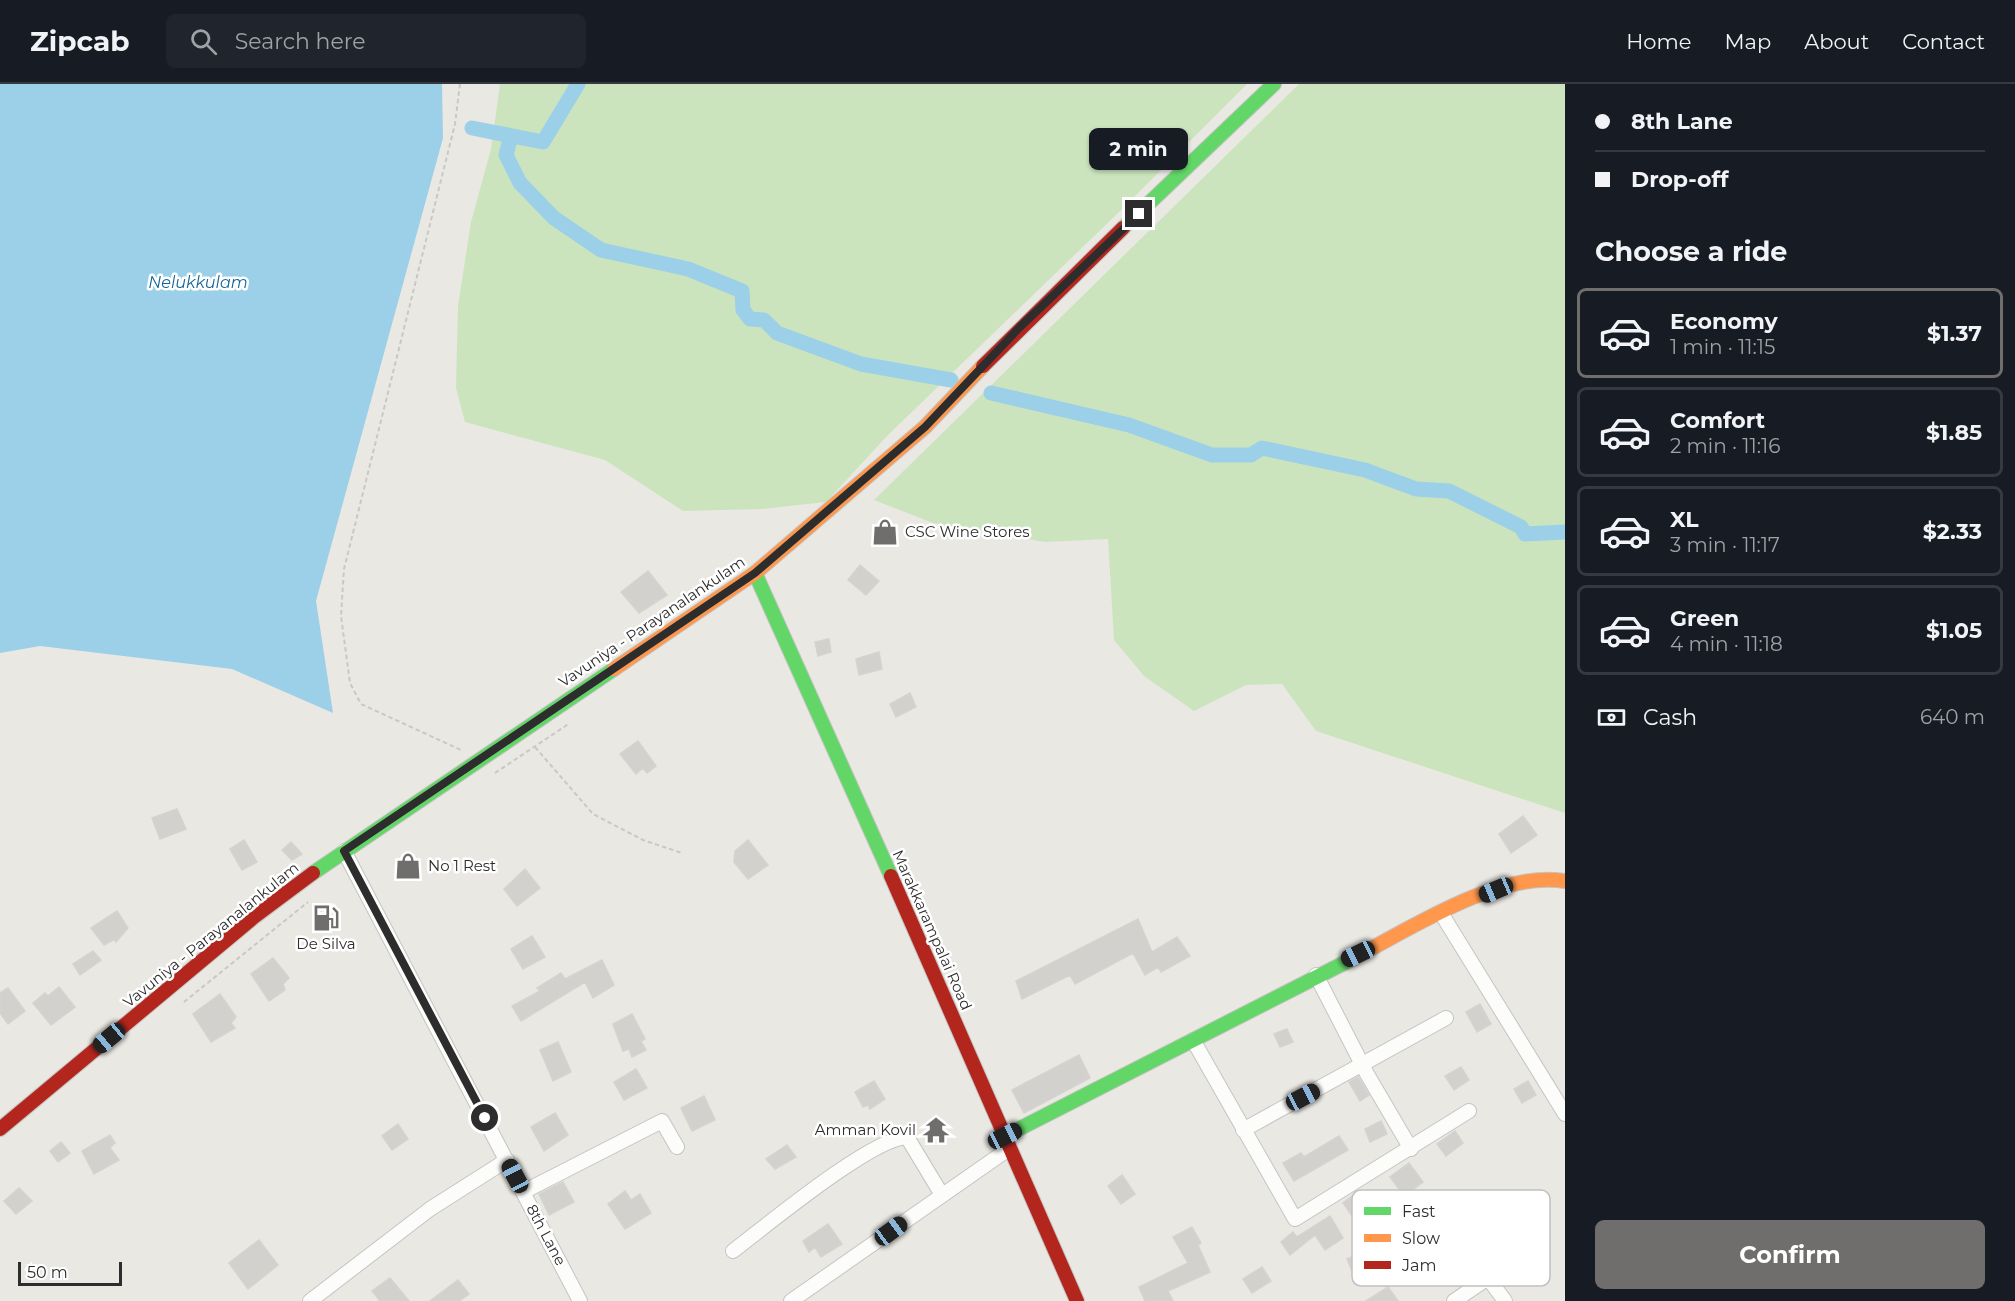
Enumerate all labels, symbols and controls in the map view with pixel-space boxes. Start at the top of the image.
search box [166,14,586,68]
text: Zipcab [30,24,130,58]
icon: search [187,25,220,58]
text: Search here [235,28,366,55]
text: Home [1626,29,1691,54]
text: Map [1724,29,1771,54]
text: About [1804,29,1869,54]
text: Contact [1902,29,1985,54]
text: 8th Lane [1631,108,1733,135]
callout: 2 min [1090,127,1188,169]
text: 2 min [1109,137,1168,161]
text: Drop-off [1631,166,1729,193]
route end [1125,200,1152,227]
text: Choose a ride [1595,235,1787,268]
water label: Nelukkulam [148,273,248,292]
icon: car [1598,306,1652,360]
text: Economy [1670,308,1778,335]
text: $1.37 [1927,320,1982,347]
text: 1 min · 11:15 [1670,335,1775,359]
icon: car [1598,405,1652,459]
text: Comfort [1670,407,1765,434]
text: $1.85 [1926,419,1982,446]
text: 2 min · 11:16 [1670,434,1780,458]
icon: car [1598,504,1652,558]
text: XL [1670,506,1699,533]
shop icon: CSC Wine Stores [870,517,900,547]
text: $2.33 [1923,518,1982,545]
place label: CSC Wine Stores [905,522,1030,541]
text: 3 min · 11:17 [1670,533,1780,557]
street label: Vavuniya - Parayanalankulam [555,552,749,691]
icon: car [1598,603,1652,657]
text: Green [1670,605,1739,632]
text: $1.05 [1926,617,1982,644]
text: 4 min · 11:18 [1670,632,1783,656]
icon: cash [1595,701,1628,734]
text: Cash [1643,704,1697,731]
text: 640 m [1920,705,1985,729]
street label: Marakkarampalai Road [889,847,976,1013]
shop icon: No 1 Rest [393,851,423,881]
place label: No 1 Rest [428,856,496,875]
street label: Vavuniya - Parayanalankulam [119,858,302,1011]
car [1476,875,1516,905]
fuel station icon: De Silva [311,903,341,933]
place label: De Silva [296,934,356,953]
car [1338,938,1378,970]
car [89,1020,129,1056]
car [1283,1081,1323,1113]
route start [471,1104,498,1131]
temple icon: Amman Kovil [921,1115,951,1145]
place label: Amman Kovil [815,1120,916,1139]
car [985,1120,1025,1152]
car [499,1156,531,1196]
legend [1352,1190,1550,1286]
street label: 8th Lane [522,1201,570,1269]
text: Fast [1402,1202,1436,1221]
car [871,1213,911,1249]
button: Confirm [1595,1220,1985,1289]
text: Slow [1402,1229,1440,1248]
text: Jam [1401,1256,1436,1275]
scale bar [18,1259,122,1286]
text: 50 m [27,1263,68,1282]

